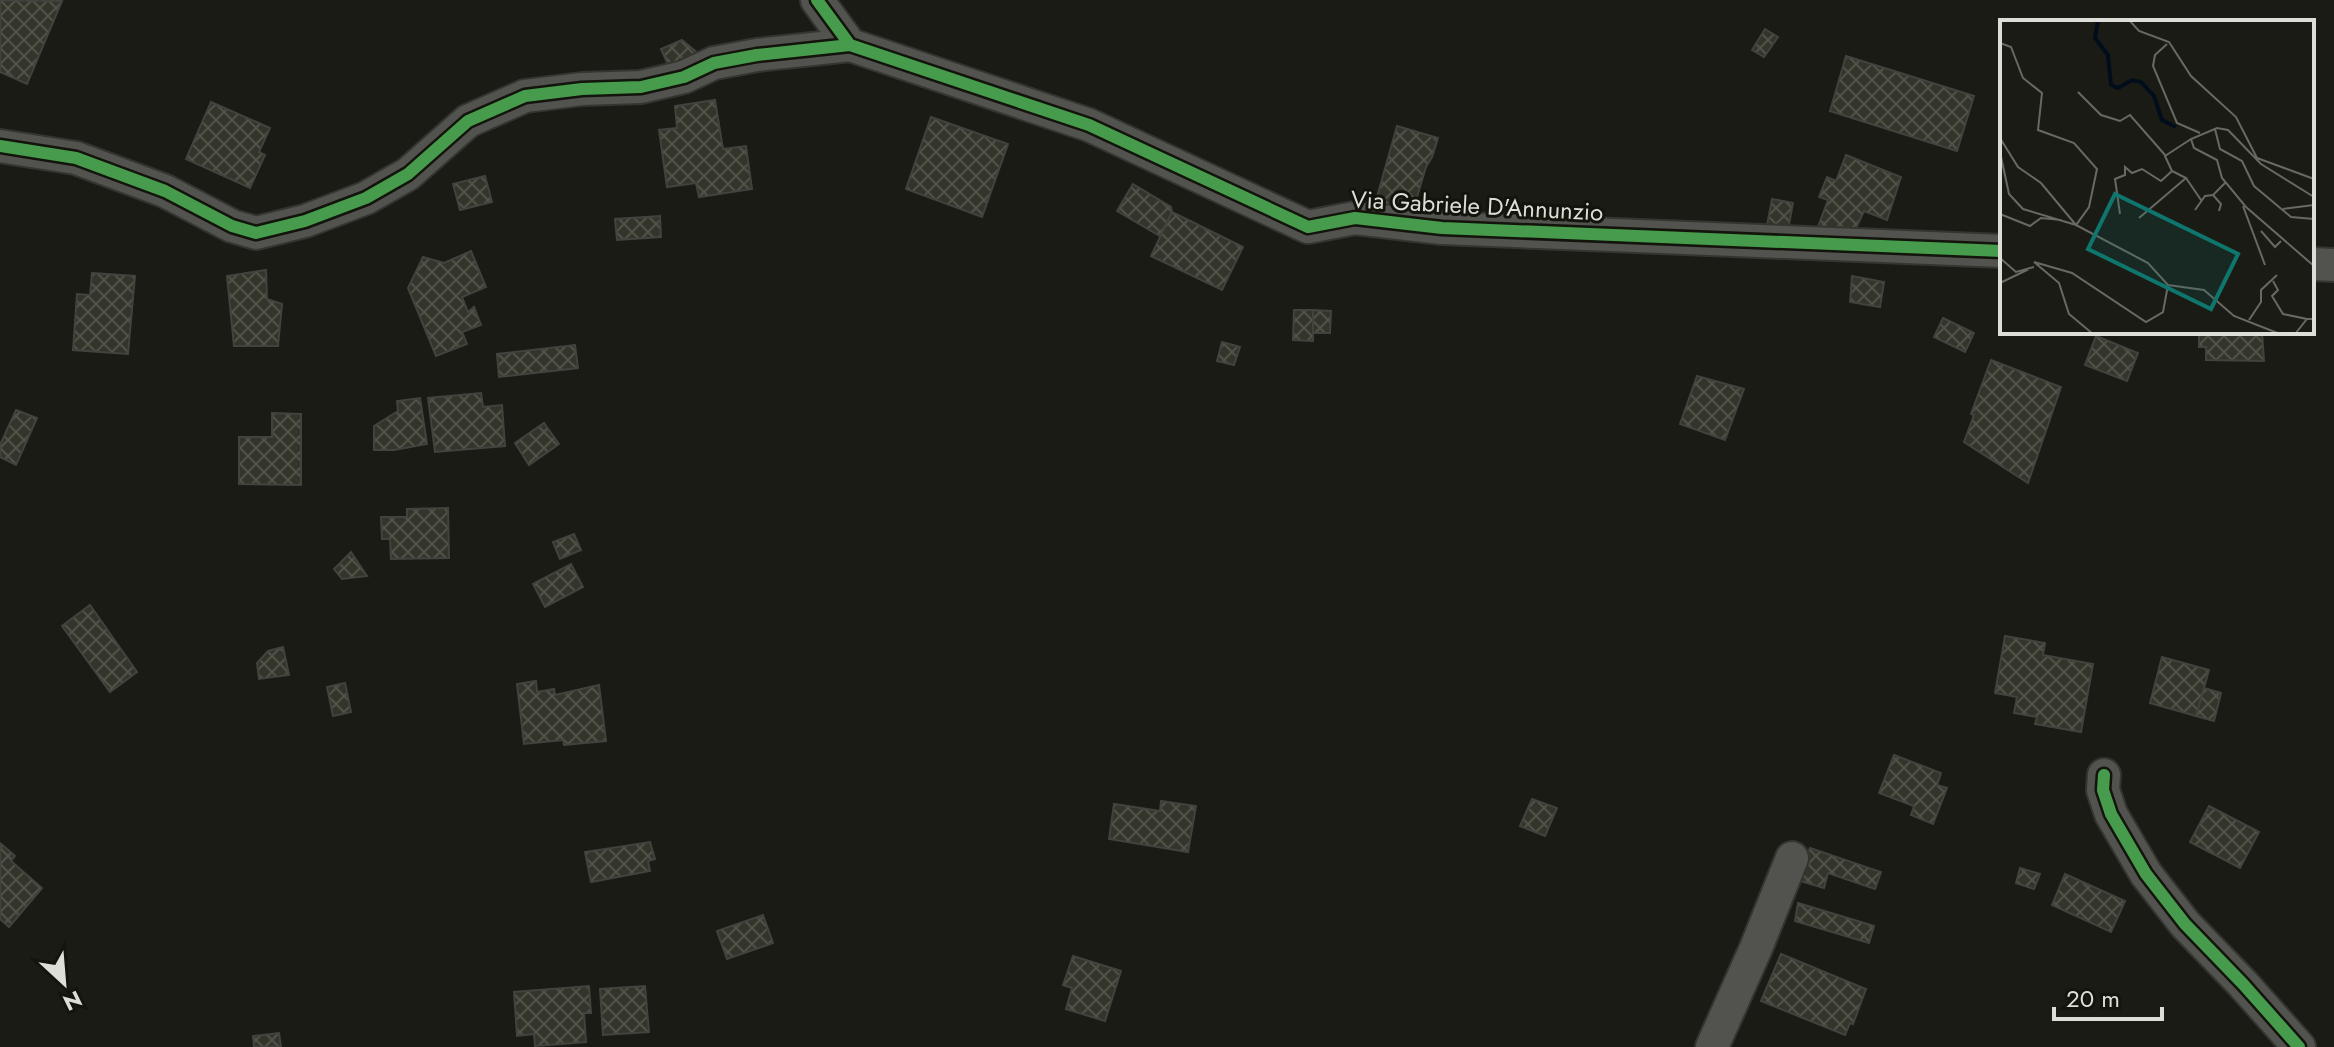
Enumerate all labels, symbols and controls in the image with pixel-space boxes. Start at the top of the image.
inset map [2000,20,2314,334]
street label: Via Gabriele D'Annunzio [1350,181,1604,230]
north arrow [24,943,104,1023]
scale bar [2054,971,2162,1021]
text: 20 m [2066,981,2120,1016]
text: N [58,983,88,1019]

